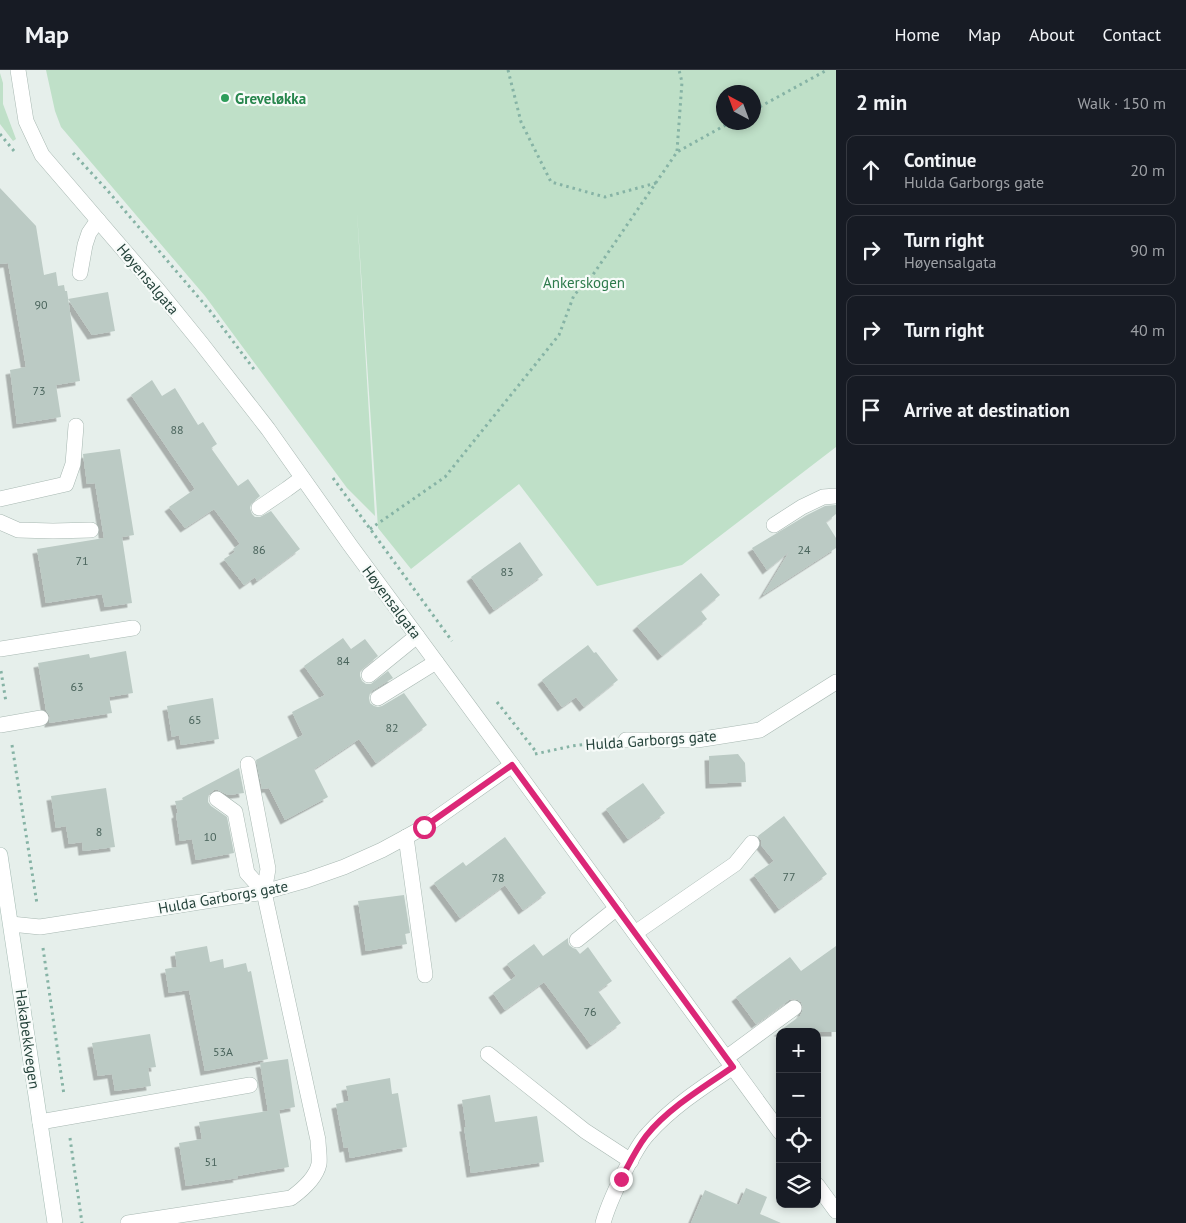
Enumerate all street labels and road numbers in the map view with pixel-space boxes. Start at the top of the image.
street label: Høyensalgata [113,240,183,318]
street label: Høyensalgata [358,562,426,642]
street label: Hulda Garborgs gate [585,726,717,754]
street label: Hulda Garborgs gate [157,876,289,918]
street label: Hakabekkvegen [12,988,44,1090]

